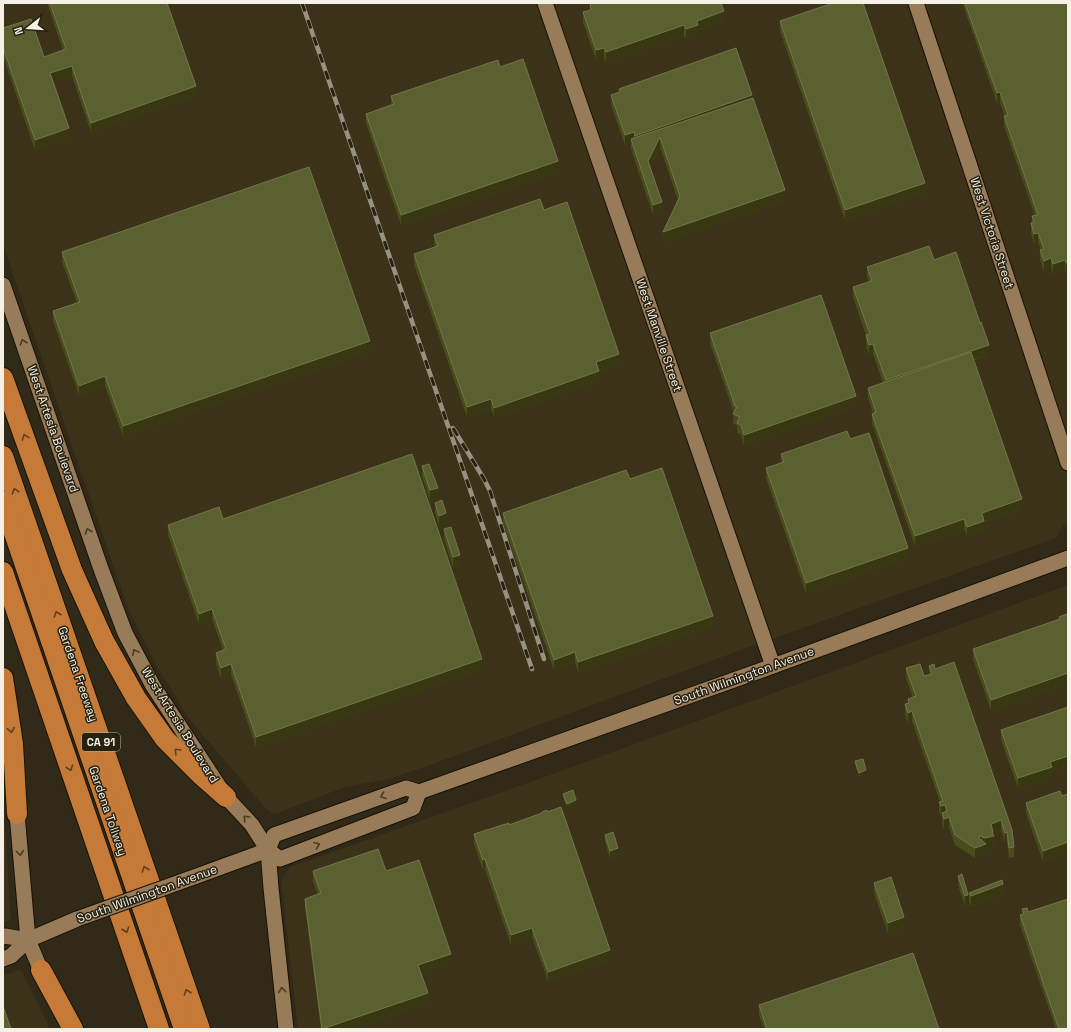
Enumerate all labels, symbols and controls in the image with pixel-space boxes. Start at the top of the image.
north arrow [8,8,48,48]
text: N [11,25,26,36]
street label: West Victoria Street [966,175,1018,291]
street label: West Manville Street [632,276,686,394]
one-way arrow [19,339,28,346]
street label: West Artesia Boulevard [24,363,82,495]
one-way arrow [21,434,29,441]
one-way arrow [11,487,20,494]
one-way arrow [84,528,92,535]
one-way arrow [54,610,62,617]
street label: Gardena Freeway [54,624,102,724]
street label: South Wilmington Avenue [672,643,816,709]
one-way arrow [133,649,140,656]
street label: West Artesia Boulevard [138,664,222,786]
one-way arrow [6,727,15,733]
road number: CA 91 [82,733,120,751]
one-way arrow [174,748,182,756]
one-way arrow [65,764,74,771]
street label: Gardena Tollway [85,764,131,858]
one-way arrow [380,792,387,800]
one-way arrow [243,815,251,823]
one-way arrow [313,841,320,849]
one-way arrow [16,850,25,856]
street label: South Wilmington Avenue [75,861,219,927]
one-way arrow [141,866,150,873]
one-way arrow [121,927,129,934]
one-way arrow [278,987,287,993]
one-way arrow [183,989,192,996]

